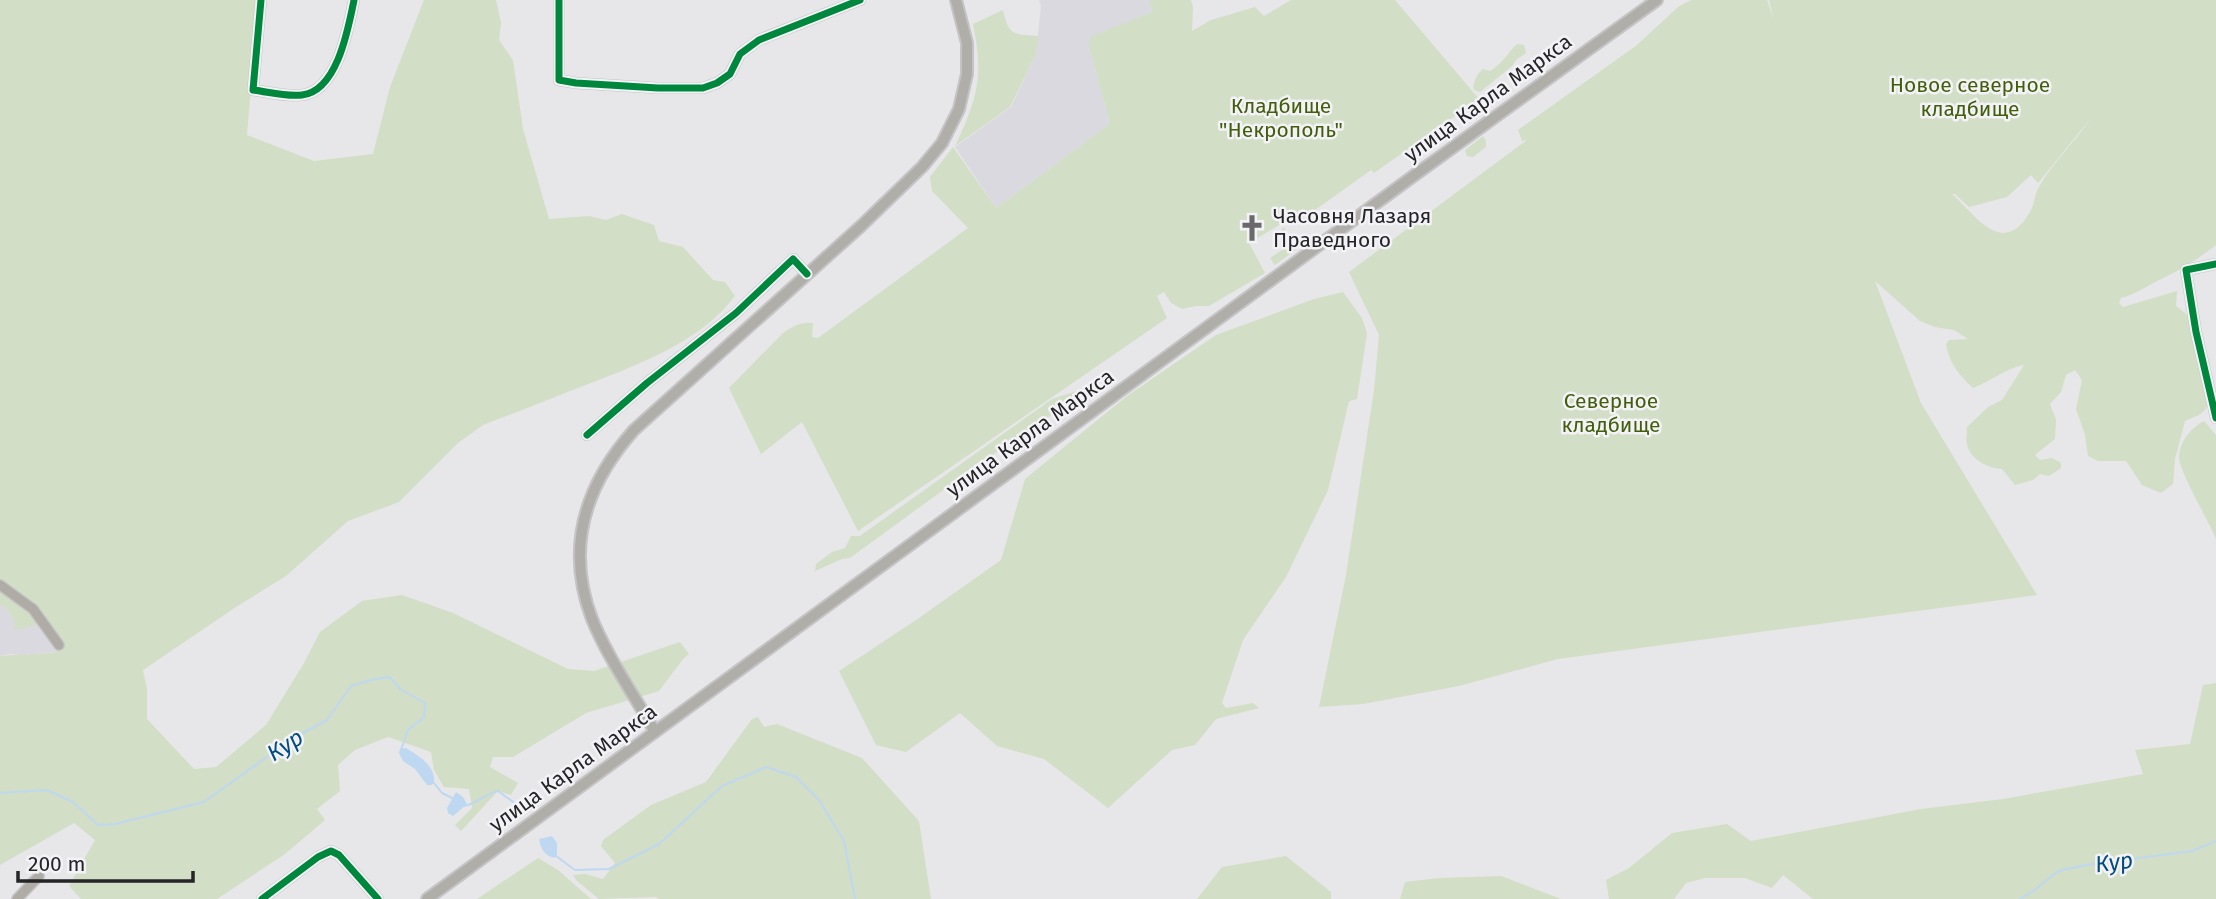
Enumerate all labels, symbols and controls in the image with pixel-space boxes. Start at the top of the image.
street label: улица Карла Маркса [1399,28,1577,168]
park label: Новое северное кладбище [1890,72,2050,122]
park label: Кладбище "Некрополь" [1219,93,1343,143]
place label: Часовня Лазаря Праведного [1273,203,1431,253]
church icon: Часовня Лазаря Праведного [1237,213,1267,243]
street label: улица Карла Маркса [941,363,1119,503]
park label: Северное кладбище [1562,388,1660,438]
street label: улица Карла Маркса [484,698,662,838]
water label: Кур [261,723,309,767]
scale bar [18,839,192,883]
water label: Кур [2093,845,2135,879]
text: 200 m [28,851,85,877]

